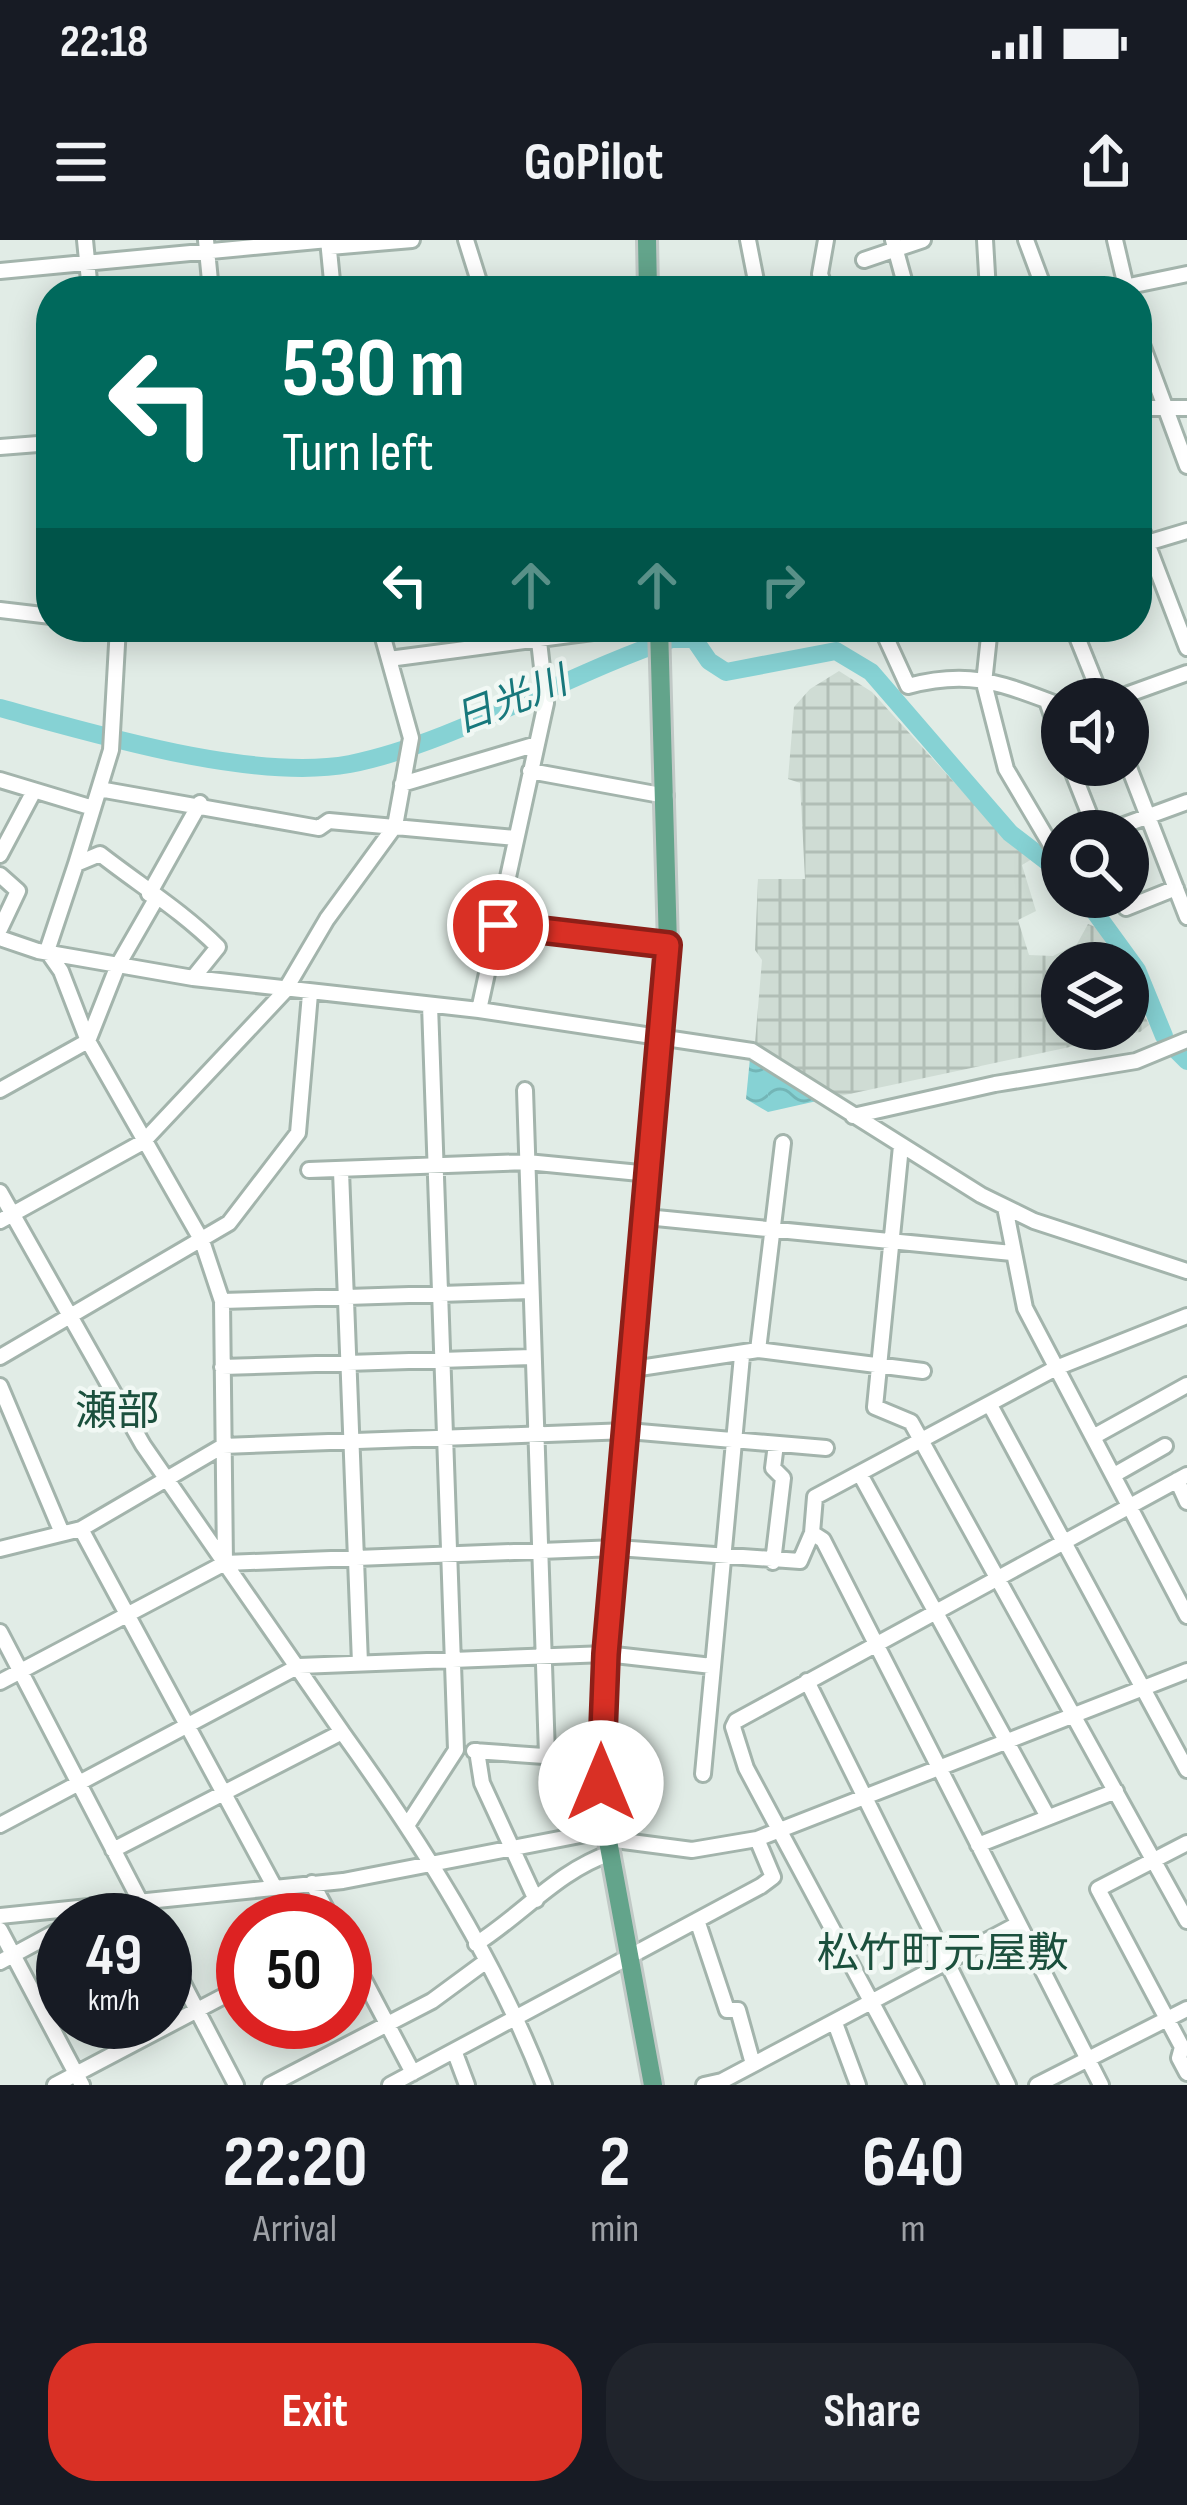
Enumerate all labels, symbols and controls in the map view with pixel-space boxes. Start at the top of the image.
text: 22:18 [60,15,148,70]
icon: menu [48,129,114,195]
icon: share [1073,129,1139,195]
text: GoPilot [524,130,663,195]
text: 530 m [282,319,465,420]
icon: left [84,324,240,480]
text: Turn left [282,421,434,486]
icon: left [372,552,438,618]
icon: ahead [498,552,564,618]
icon: ahead [624,552,690,618]
icon: right [750,552,816,618]
water label: 日光川 [448,657,578,744]
map controls [1041,678,1149,1050]
button: sound [1041,678,1149,786]
button: search [1041,810,1149,918]
pin [447,874,549,976]
icon: arrive [465,892,531,958]
button: layers [1041,942,1149,1050]
district label: 瀬部 [75,1387,159,1438]
position arrow [538,1720,664,1846]
speed limit sign: 50 [216,1893,372,2049]
text: 49 [86,1920,142,1992]
district label: 松竹町元屋敷 [817,1929,1069,1980]
text: km/h [88,1983,140,2019]
text: 22:20 [223,2120,368,2207]
text: 2 [599,2120,631,2207]
text: 640 [862,2120,964,2207]
text: Arrival [253,2206,337,2253]
text: min [590,2206,639,2253]
text: m [901,2206,926,2253]
button: Exit [48,2343,582,2481]
button: Share [606,2343,1139,2481]

